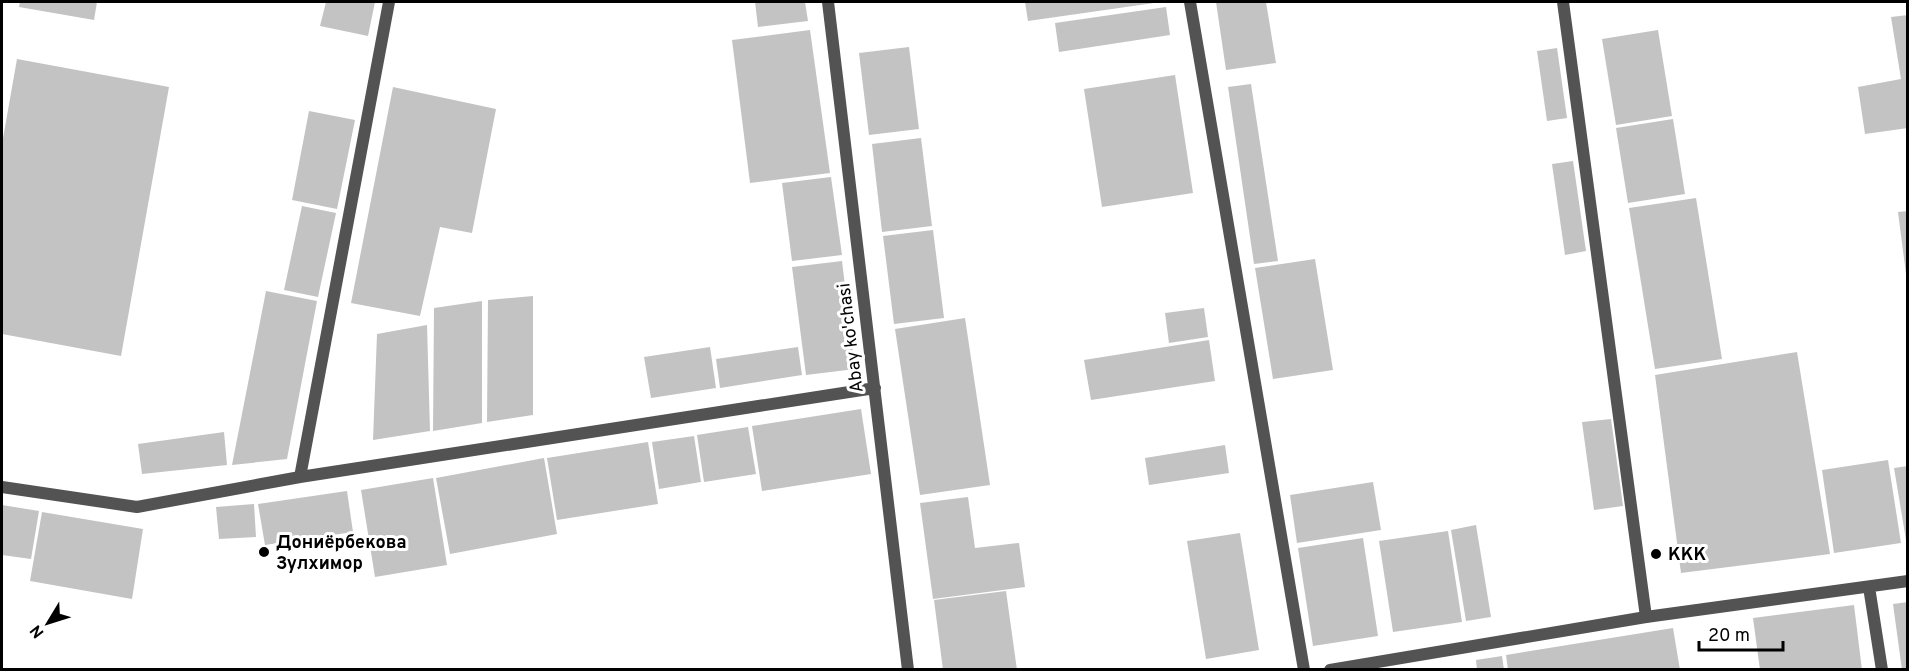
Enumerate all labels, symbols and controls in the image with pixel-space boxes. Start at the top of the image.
street label: Abay ko'chasi [833,282,870,394]
place label: Дониёрбекова Зулхимор [276,532,407,576]
place label: ККК [1668,544,1706,567]
marker: Дониёрбекова Зулхимор [257,545,271,559]
marker: ККК [1649,547,1663,561]
north arrow [18,593,78,653]
scale bar [1699,614,1783,652]
text: N [26,620,49,642]
text: 20 m [1708,625,1750,648]

